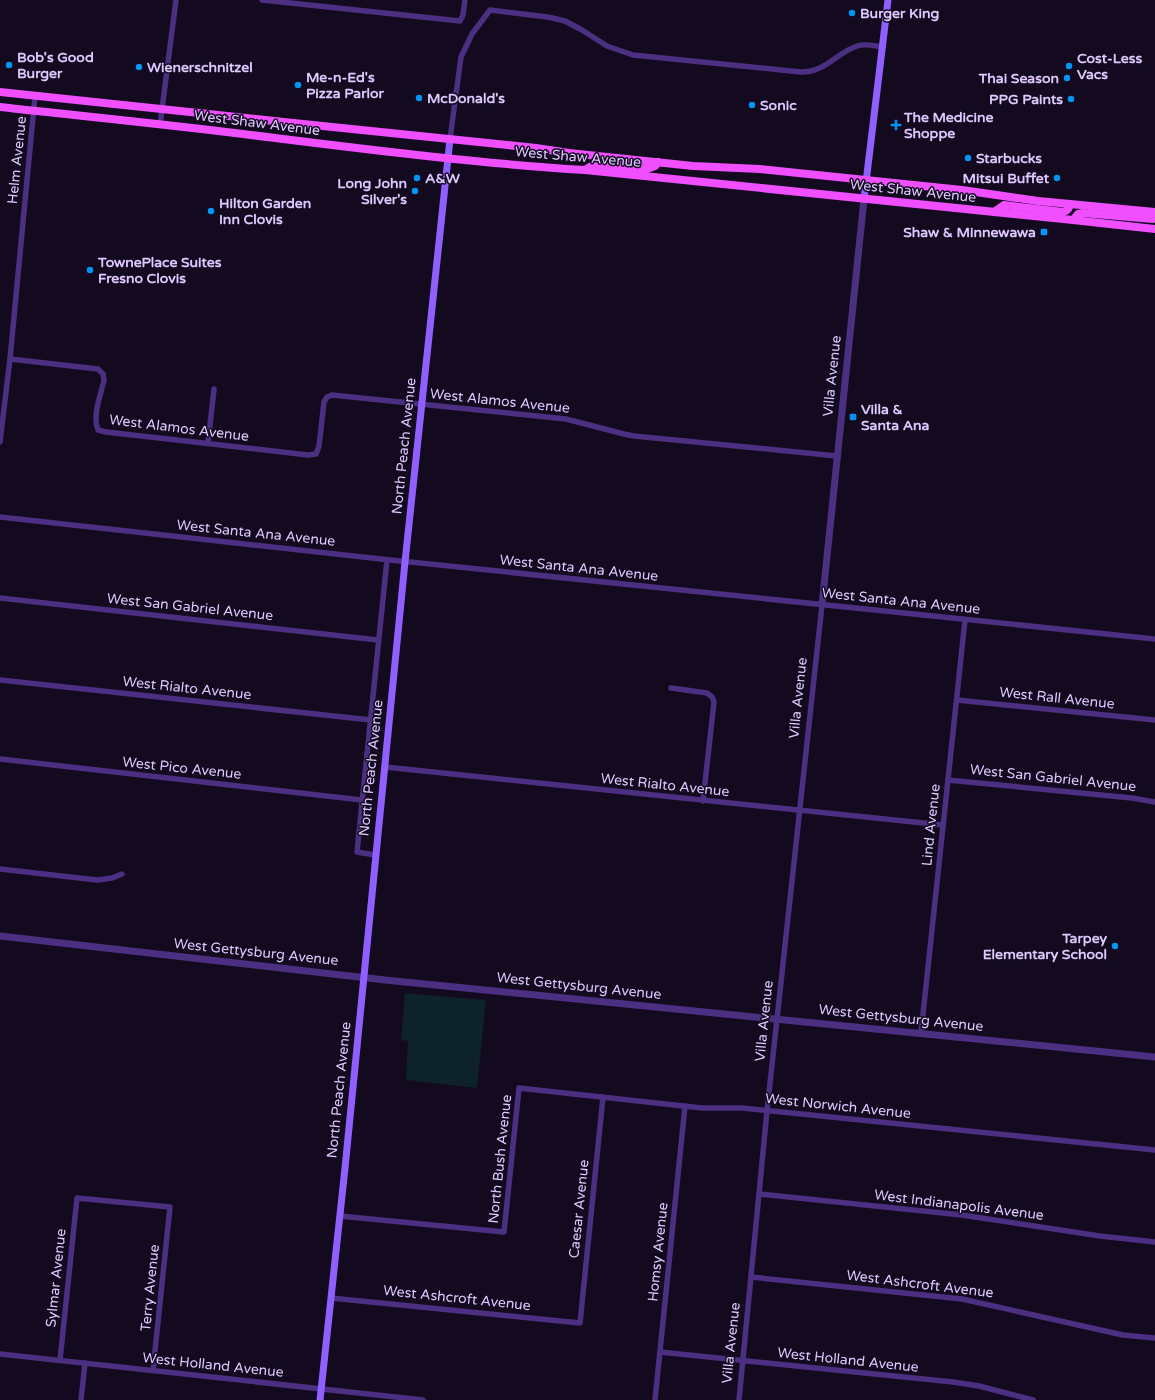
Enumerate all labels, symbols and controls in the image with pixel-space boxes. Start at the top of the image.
place label: Burger King [860,5,939,22]
marker: Burger King [847,8,857,18]
place label: Bob's Good Burger [17,49,94,82]
place label: Cost-Less Vacs [1077,50,1142,83]
place label: Wienerschnitzel [147,59,253,76]
marker: Bob's Good Burger [4,60,14,70]
marker: Cost-Less Vacs [1064,61,1074,71]
marker: Wienerschnitzel [134,62,144,72]
place label: Me-n-Ed's Pizza Parlor [306,69,385,102]
place label: Thai Season [978,70,1059,87]
marker: Thai Season [1062,73,1072,83]
marker: Me-n-Ed's Pizza Parlor [293,80,303,90]
place label: McDonald's [427,90,505,107]
place label: PPG Paints [989,91,1063,108]
marker: McDonald's [414,93,424,103]
marker: PPG Paints [1066,94,1076,104]
place label: Sonic [760,97,797,114]
marker: Sonic [747,100,757,110]
street label: West Shaw Avenue [193,107,321,139]
place label: The Medicine Shoppe [903,109,994,142]
street label: Helm Avenue [4,115,30,205]
marker: The Medicine Shoppe [891,120,901,130]
street label: West Shaw Avenue [514,143,642,171]
place label: Starbucks [976,150,1042,167]
marker: Starbucks [963,153,973,163]
place label: A&W [425,170,461,187]
place label: Mitsui Buffet [963,170,1050,187]
marker: A&W [412,173,422,183]
marker: Mitsui Buffet [1052,173,1062,183]
place label: Long John Silver's [337,175,407,208]
street label: West Shaw Avenue [849,176,977,206]
marker: Long John Silver's [410,186,420,196]
place label: Hilton Garden Inn Clovis [219,195,311,228]
marker: Hilton Garden Inn Clovis [206,206,216,216]
place label: Shaw & Minnewawa [903,224,1036,241]
marker: Shaw & Minnewawa [1039,227,1049,237]
place label: TownePlace Suites Fresno Clovis [97,254,222,287]
marker: TownePlace Suites Fresno Clovis [85,265,95,275]
street label: Villa Avenue [819,334,845,417]
street label: North Peach Avenue [388,377,420,515]
street label: West Alamos Avenue [429,385,571,417]
place label: Villa & Santa Ana [861,401,930,434]
street label: West Alamos Avenue [108,411,250,445]
marker: Villa & Santa Ana [848,412,858,422]
street label: West Santa Ana Avenue [176,516,336,550]
street label: West Santa Ana Avenue [499,551,659,585]
street label: West Santa Ana Avenue [821,584,981,618]
street label: West San Gabriel Avenue [106,590,274,624]
street label: Villa Avenue [785,656,811,739]
street label: West Rialto Avenue [122,673,252,703]
street label: West Rall Avenue [999,684,1115,713]
street label: North Peach Avenue [355,699,387,837]
street label: West Pico Avenue [122,753,242,783]
street label: West San Gabriel Avenue [969,761,1137,795]
street label: West Rialto Avenue [600,770,730,800]
street label: Lind Avenue [918,783,944,867]
place label: Tarpey Elementary School [983,930,1107,963]
street label: West Gettysburg Avenue [173,935,339,969]
marker: Tarpey Elementary School [1110,941,1120,951]
street label: West Gettysburg Avenue [496,969,662,1003]
street label: Villa Avenue [751,979,777,1062]
street label: West Gettysburg Avenue [818,1001,984,1035]
street label: North Peach Avenue [323,1021,355,1159]
street label: West Norwich Avenue [764,1090,912,1122]
street label: North Bush Avenue [485,1094,515,1224]
street label: Caesar Avenue [565,1159,593,1259]
street label: West Indianapolis Avenue [873,1186,1045,1224]
street label: Homsy Avenue [644,1201,672,1302]
street label: Sylmar Avenue [42,1228,70,1328]
street label: Terry Avenue [137,1244,163,1332]
street label: West Ashcroft Avenue [845,1267,995,1301]
street label: West Ashcroft Avenue [382,1282,532,1314]
street label: Villa Avenue [718,1301,744,1384]
street label: West Holland Avenue [777,1344,920,1376]
street label: West Holland Avenue [142,1349,285,1381]

